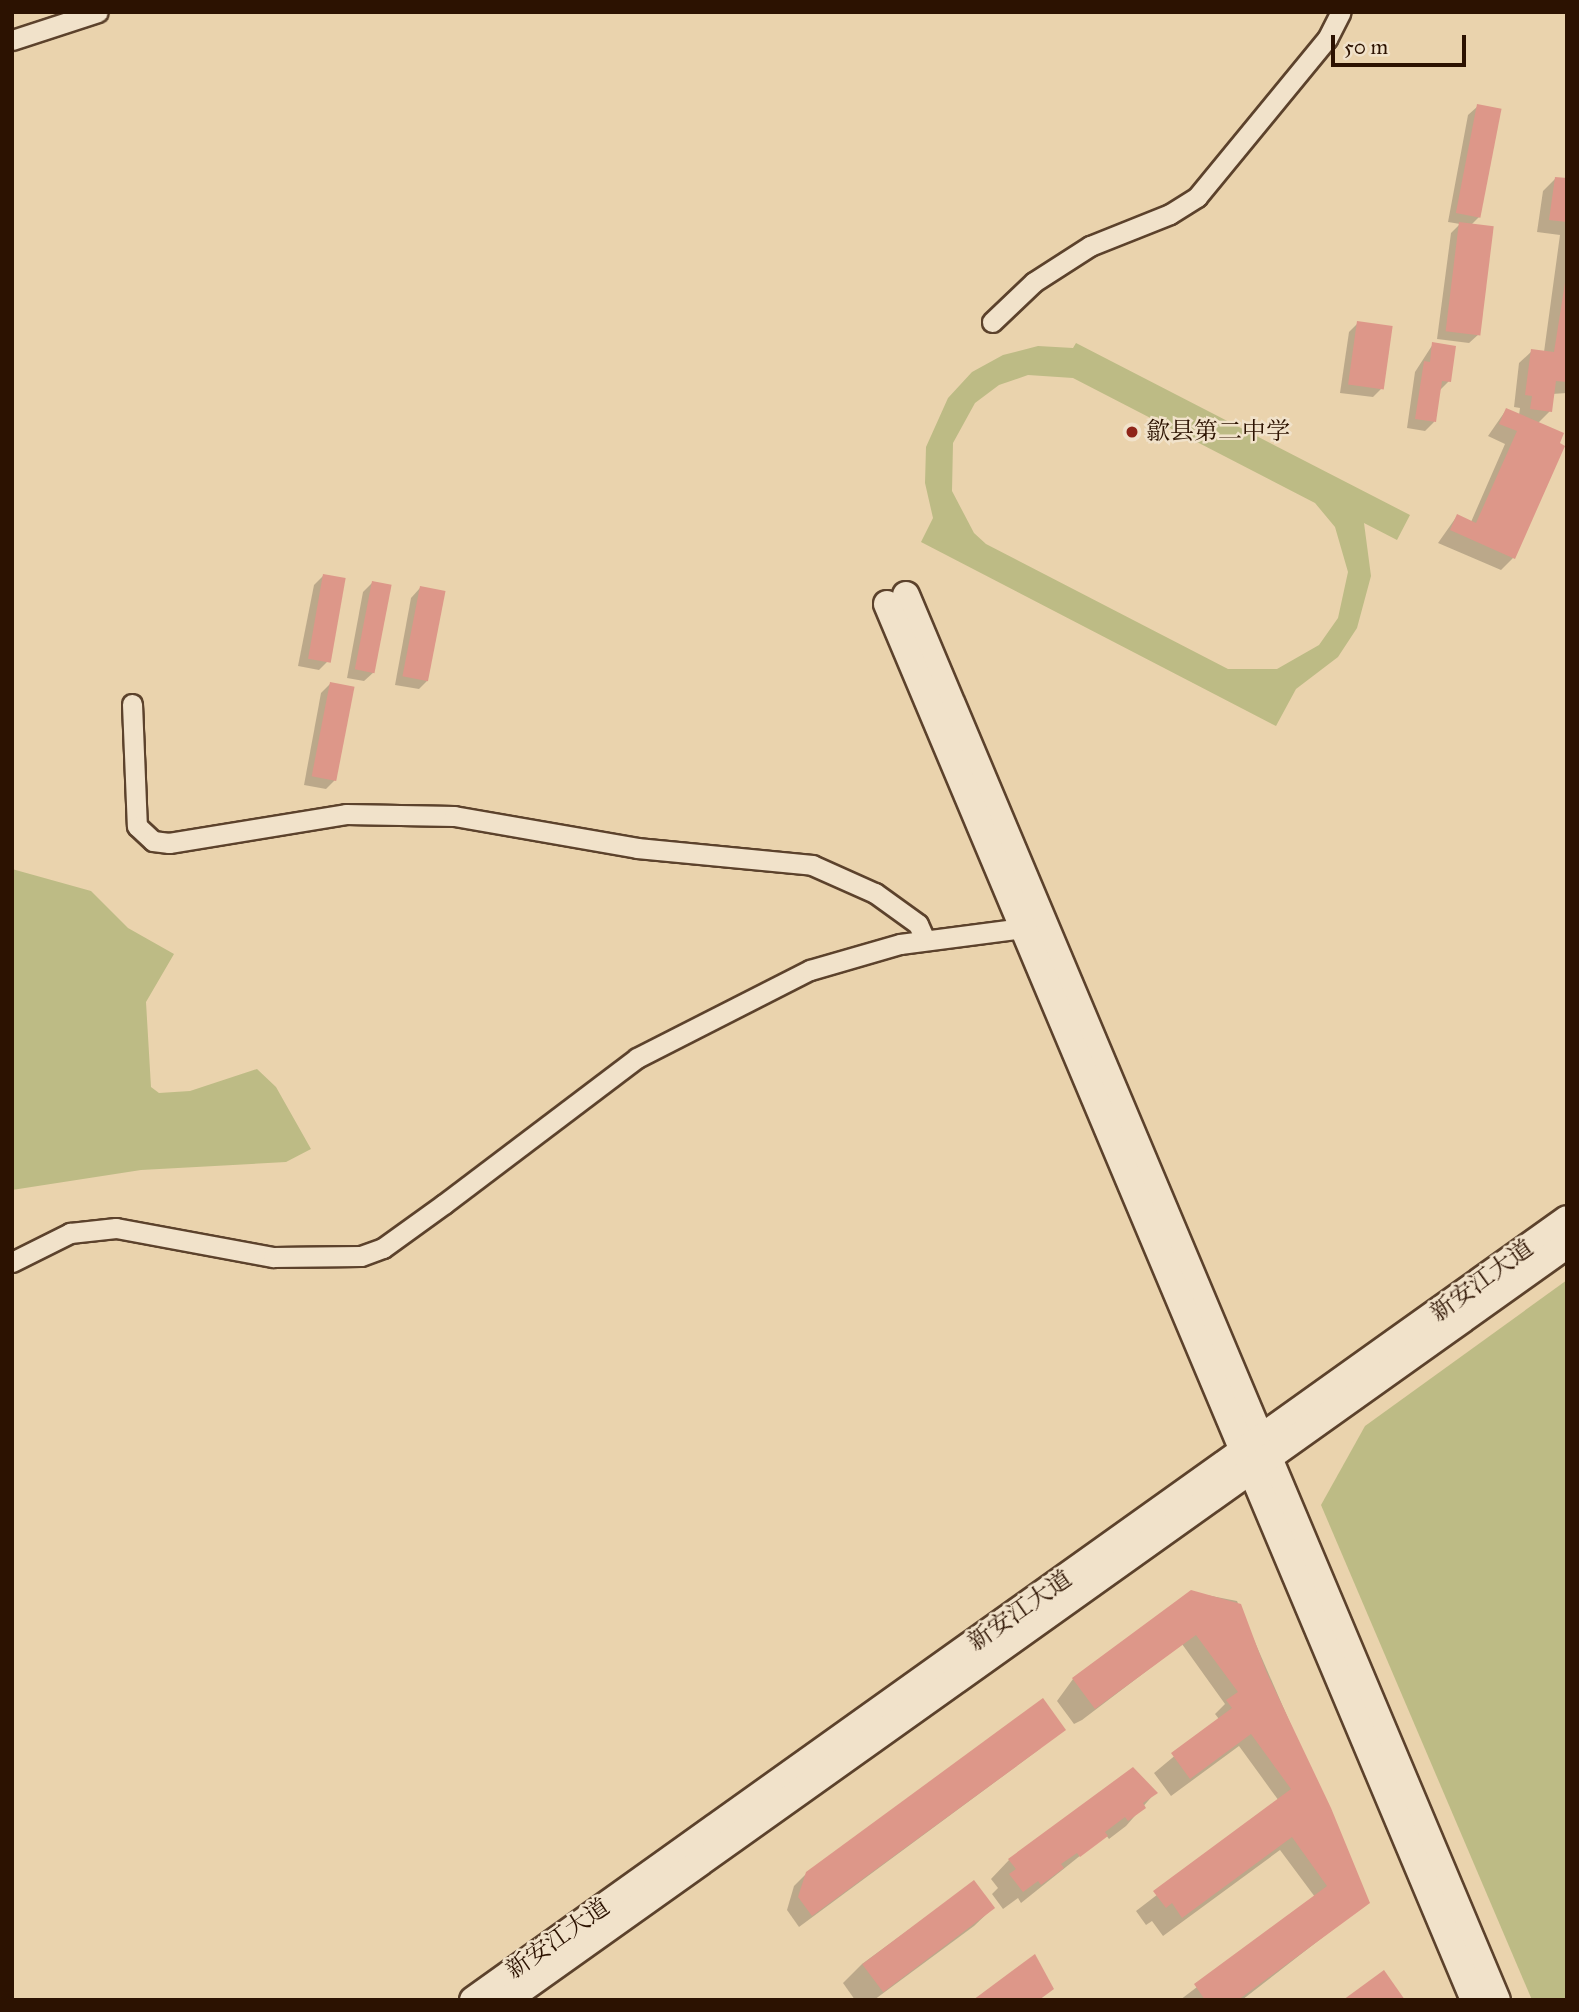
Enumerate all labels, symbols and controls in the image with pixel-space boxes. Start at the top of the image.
scale bar [1334,21,1469,65]
text: 50 m [1344,34,1388,60]
place label: 歙县第二中学 [1146,418,1290,446]
marker: 歙县第二中学 [1124,424,1140,440]
street label: 新安江大道 [1425,1234,1539,1328]
street label: 新安江大道 [963,1565,1077,1657]
street label: 新安江大道 [501,1893,615,1985]

